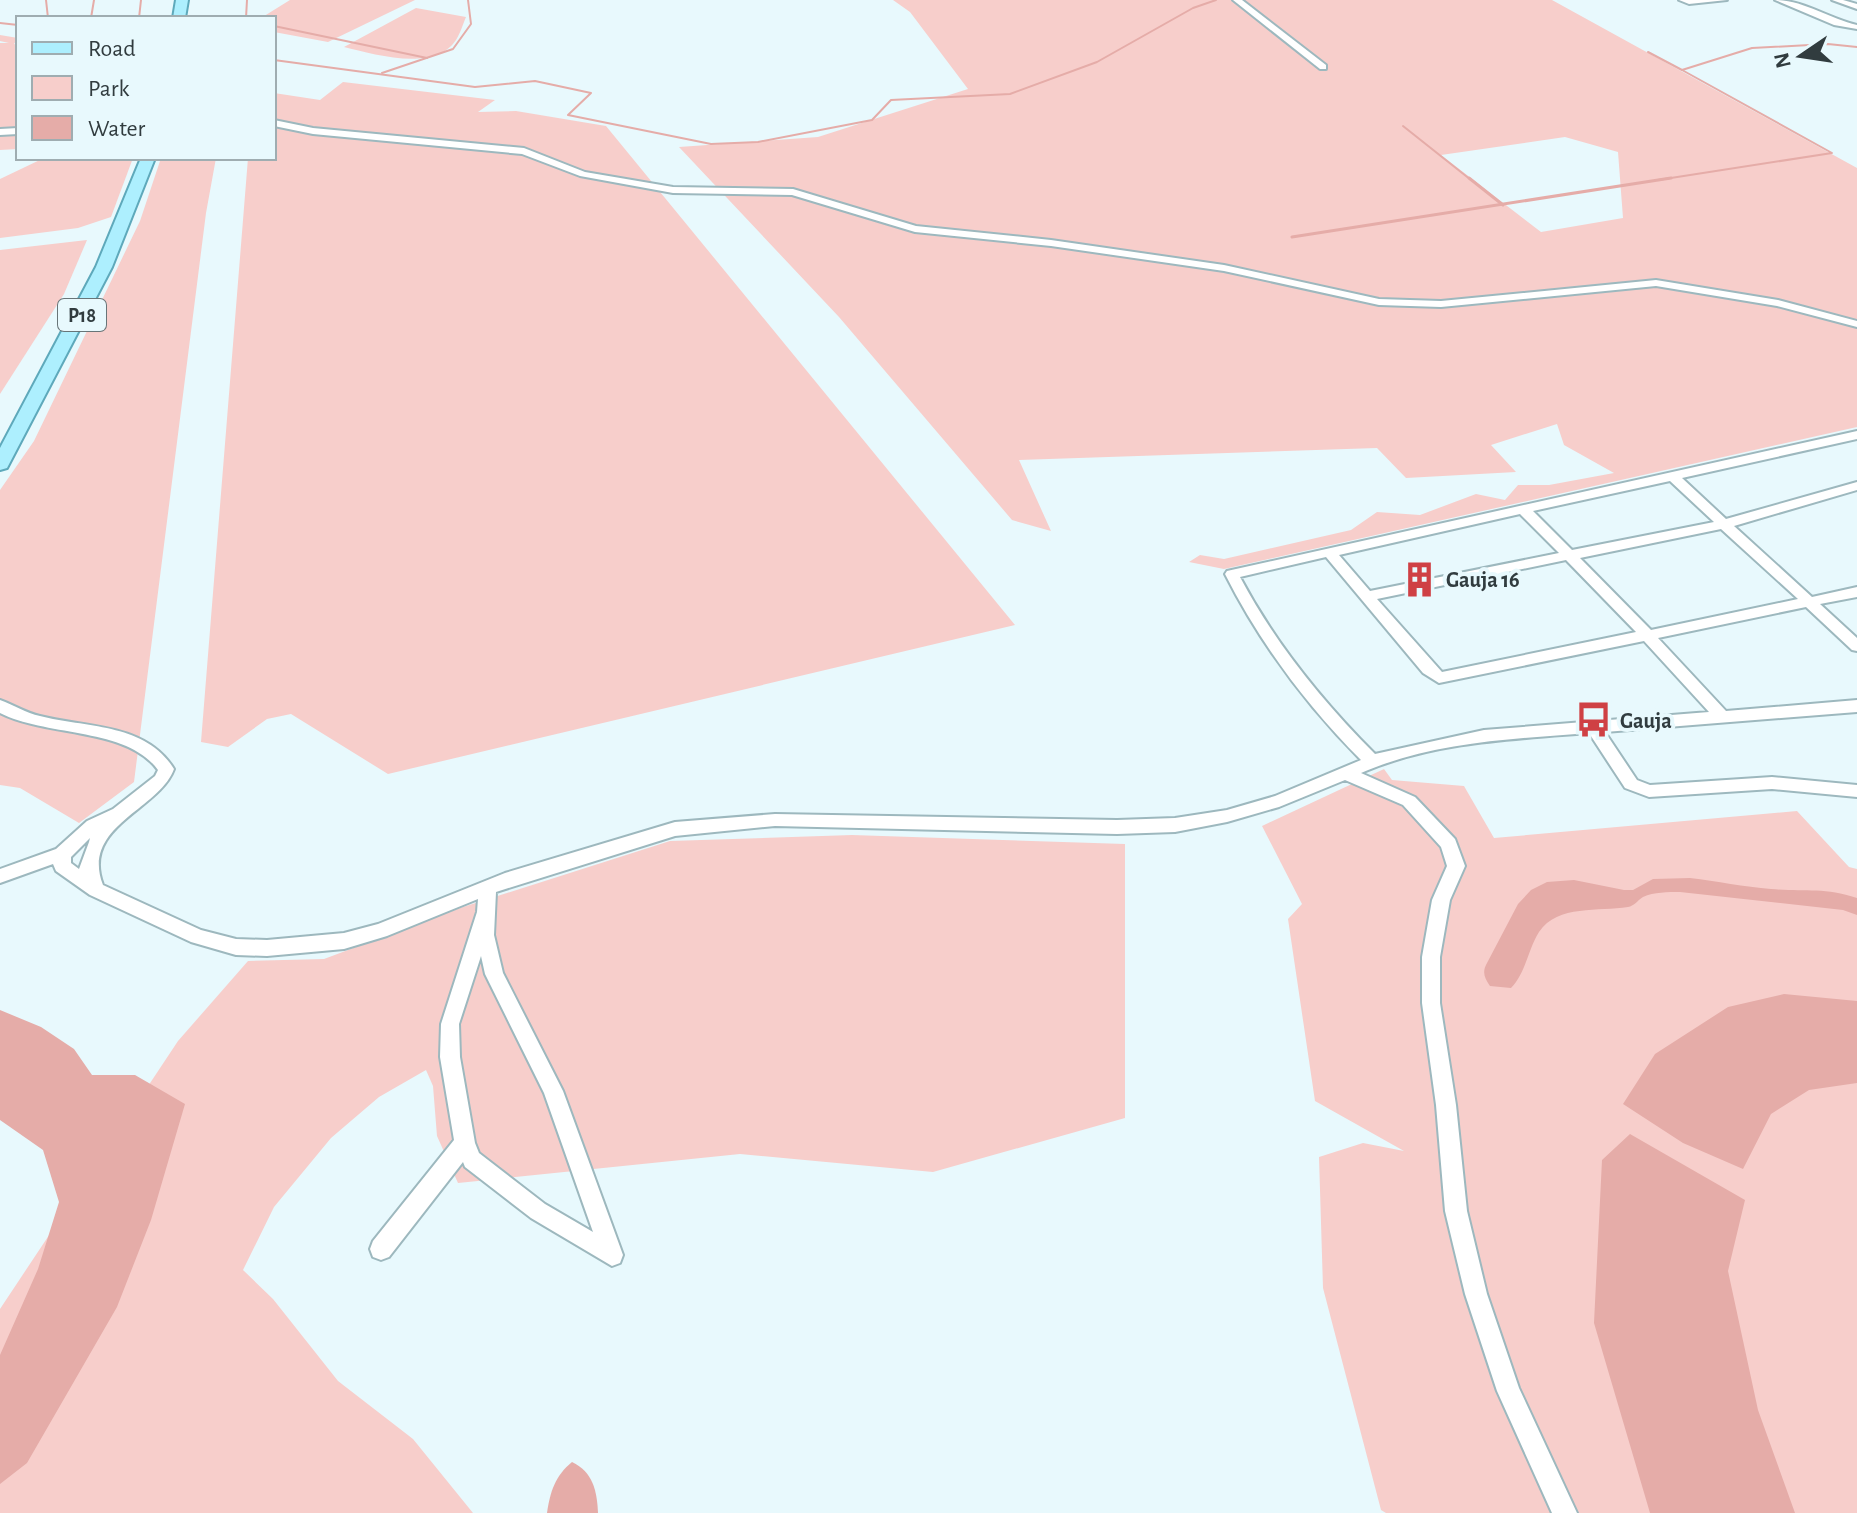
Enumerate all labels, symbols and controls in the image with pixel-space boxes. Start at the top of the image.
legend [16,16,276,160]
north arrow [1761,16,1841,96]
text: Road [88,37,136,61]
text: N [1770,50,1795,70]
text: Park [88,77,129,101]
text: Water [88,117,146,141]
road number: P18 [58,299,106,331]
building icon: Gauja 16 [1401,560,1439,598]
place label: Gauja 16 [1446,569,1520,592]
bus stop icon: Gauja [1575,701,1613,739]
place label: Gauja [1620,710,1672,733]

